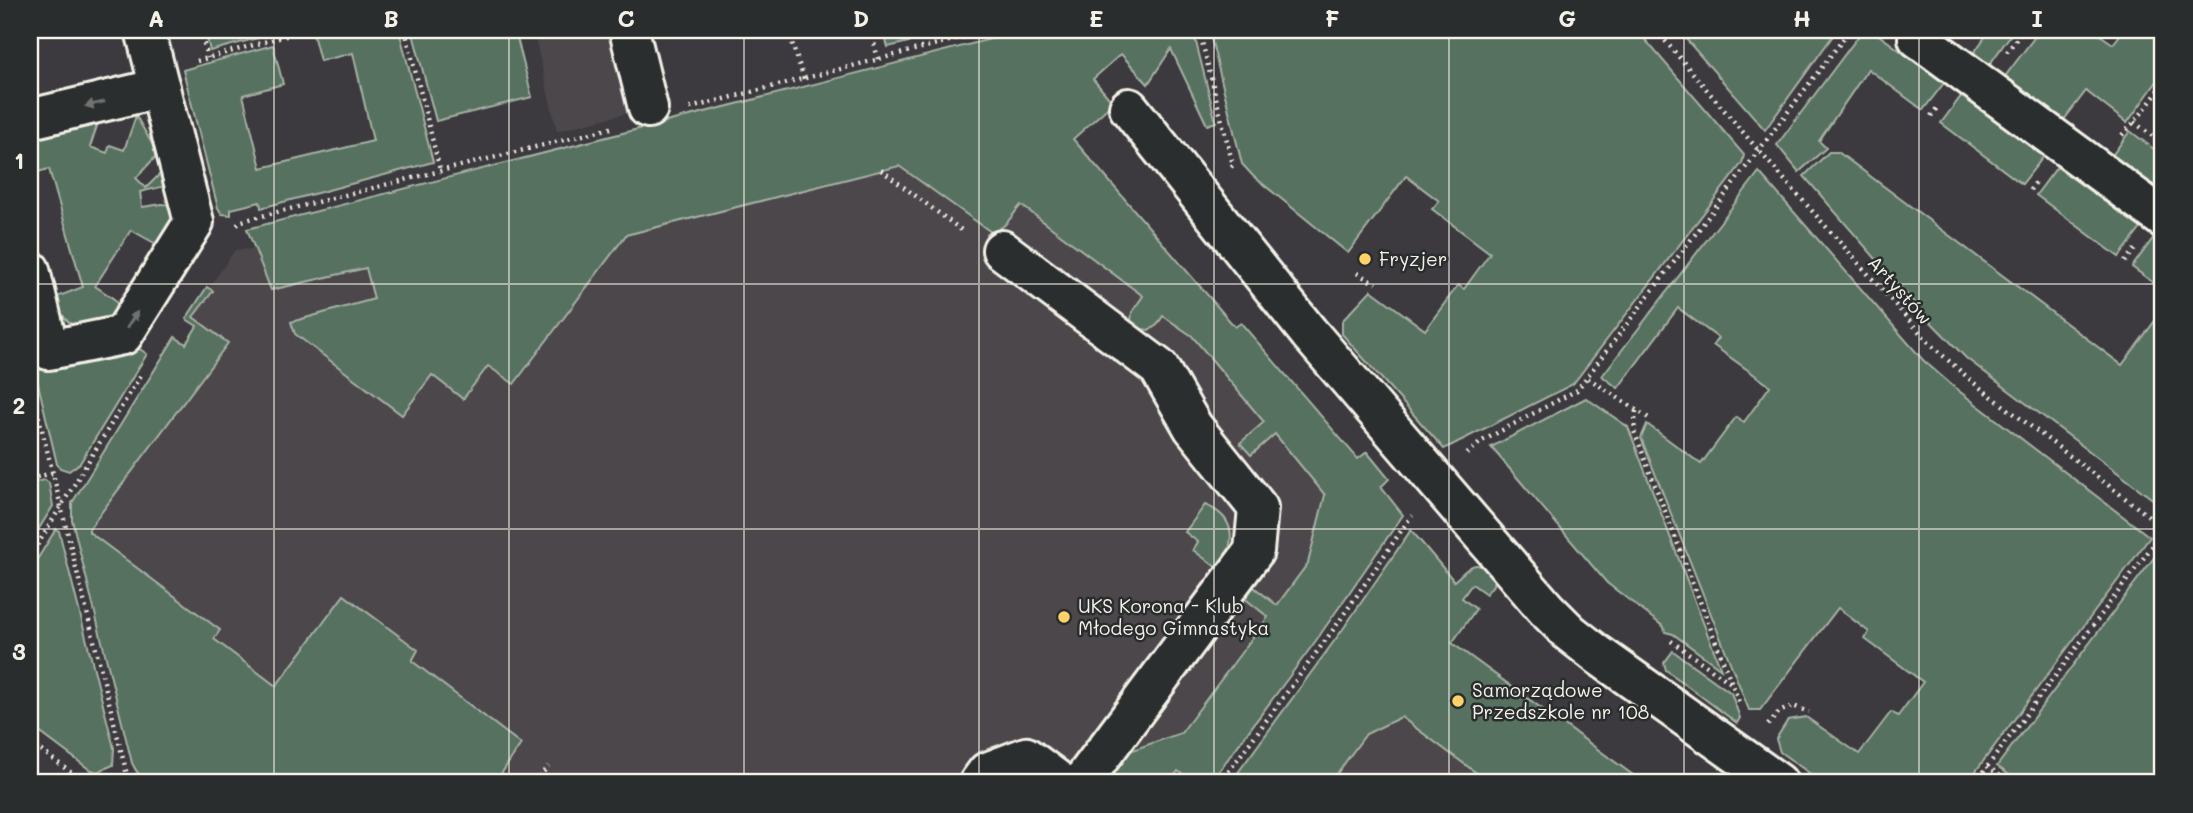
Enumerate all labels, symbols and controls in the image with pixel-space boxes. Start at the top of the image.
text: A [148,3,164,33]
text: B [383,3,399,33]
text: C [617,3,635,33]
text: D [853,3,869,33]
text: E [1089,3,1103,33]
text: F [1325,3,1339,33]
text: G [1558,3,1576,33]
text: H [1793,3,1811,33]
text: I [2031,3,2043,33]
one-way arrow [84,98,106,109]
text: 1 [14,145,24,175]
place label: Fryzjer [1379,246,1447,271]
street label: Artystów [1863,250,1938,329]
marker: Fryzjer [1357,251,1373,267]
one-way arrow [126,310,139,329]
text: 2 [13,390,25,420]
place label: UKS Korona - Klub Młodego Gimnastyka [1078,593,1269,640]
marker: UKS Korona - Klub Młodego Gimnastyka [1056,609,1072,625]
text: 3 [12,636,26,666]
place label: Samorządowe Przedszkole nr 108 [1472,677,1649,724]
marker: Samorządowe Przedszkole nr 108 [1450,693,1466,709]

